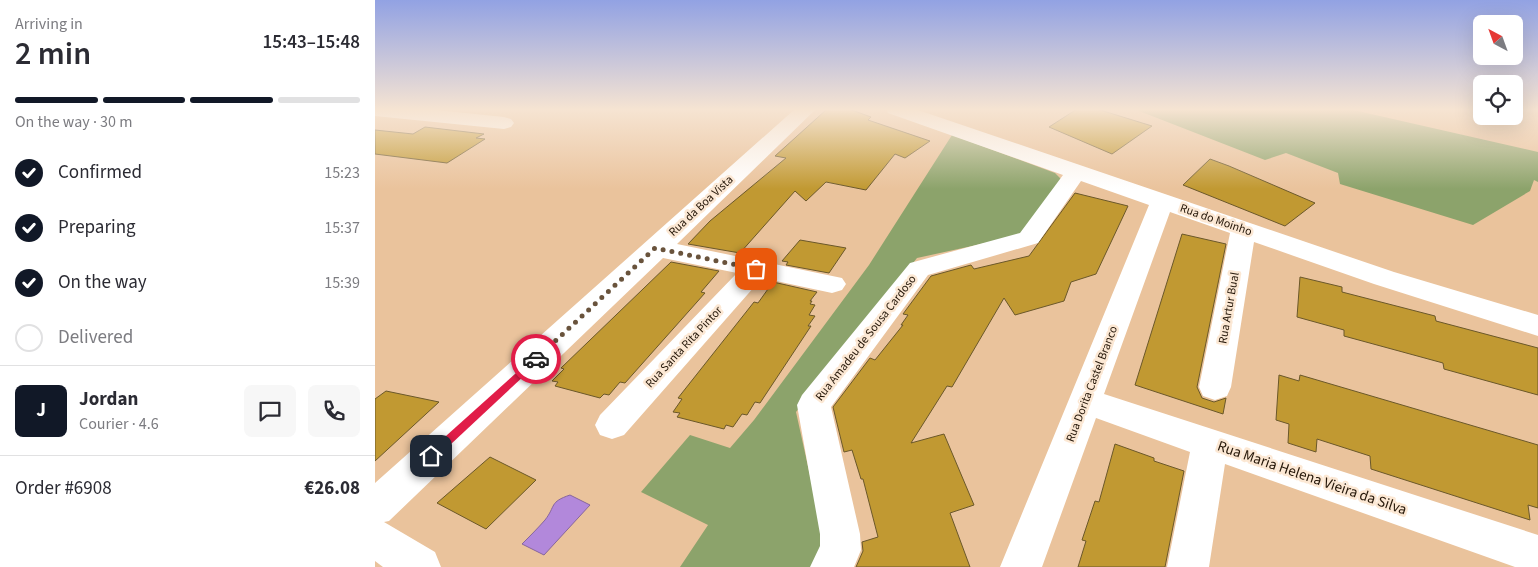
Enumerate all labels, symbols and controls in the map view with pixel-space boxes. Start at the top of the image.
text: Arriving in [15,13,83,35]
north arrow [1473,15,1523,65]
map controls [1473,15,1523,125]
text: 15:43–15:48 [262,29,360,56]
text: 2 min [15,31,91,77]
button: locate [1473,75,1523,125]
text: On the way · 30 m [15,111,132,133]
icon: check [15,159,43,187]
text: Confirmed [58,159,142,186]
text: 15:23 [324,162,360,184]
street label: Rua da Boa Vista [665,172,737,240]
street label: Rua do Moinho [1178,200,1254,240]
icon: check [15,214,43,242]
text: Preparing [58,214,136,241]
text: 15:37 [324,217,360,239]
pin [735,248,777,290]
icon: bag [742,255,770,283]
icon: check [15,269,43,297]
text: On the way [58,269,147,296]
street label: Rua Artur Bual [1214,271,1244,345]
text: 15:39 [324,272,360,294]
street label: Rua Amadeu de Sousa Cardoso [811,272,921,404]
street label: Rua Santa Rita Pintor [642,302,727,392]
street label: Rua Dorita Castel Branco [1062,323,1122,445]
text: Delivered [58,324,133,351]
courier [511,334,561,384]
icon: car [522,345,550,373]
button: chat [244,385,296,437]
button: phone [308,385,360,437]
text: Jordan [79,386,138,413]
text: J [36,397,46,424]
text: Courier · 4.6 [79,413,159,435]
pin [410,435,452,477]
street label: Rua Maria Helena Vieira da Silva [1214,436,1410,520]
icon: home [417,442,445,470]
text: Order #6908 [15,475,112,502]
text: €26.08 [304,475,360,502]

